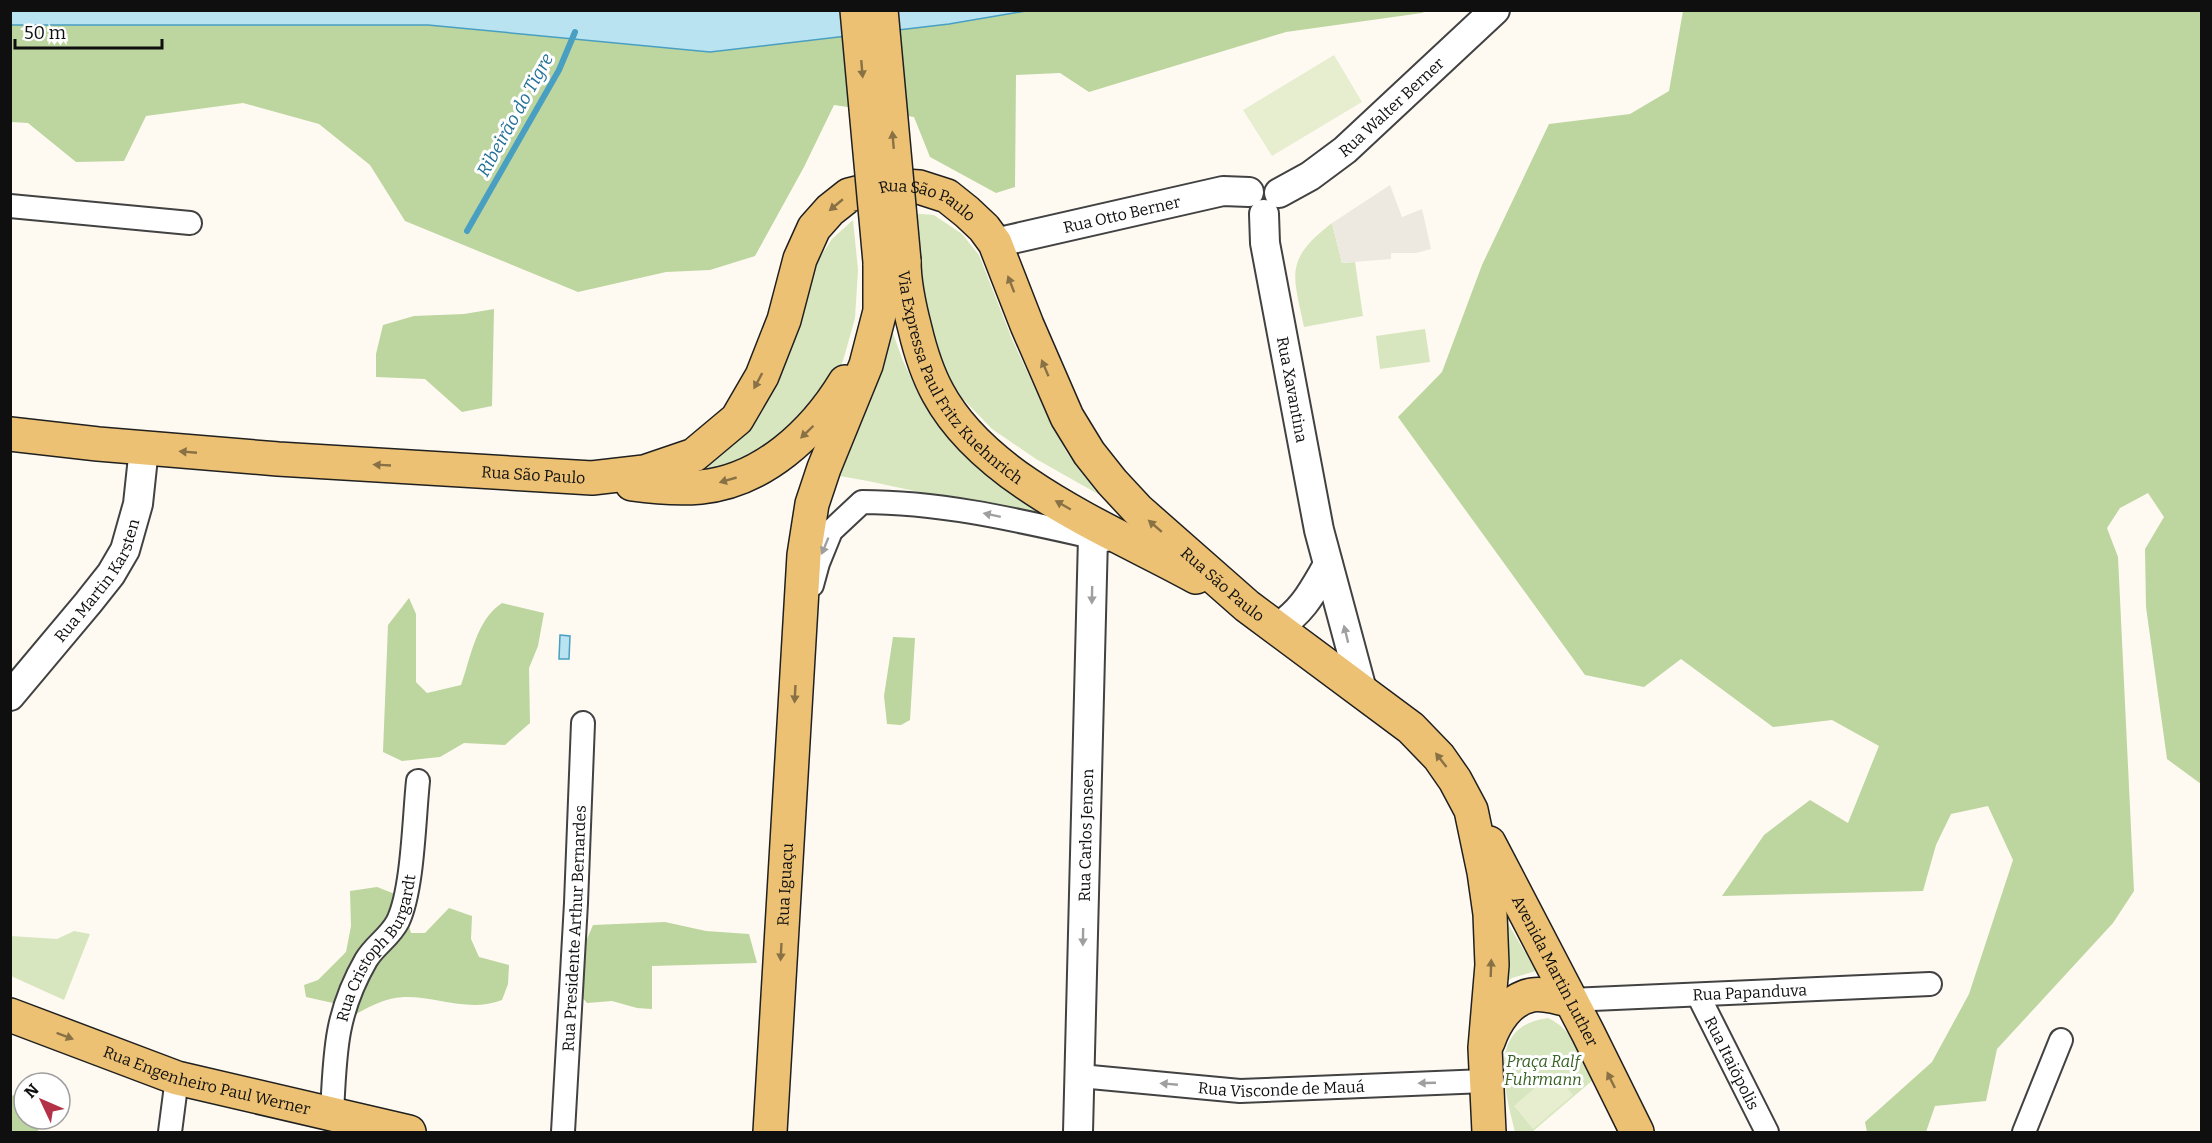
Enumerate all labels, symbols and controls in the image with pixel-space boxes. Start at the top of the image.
scale bar [15,12,162,50]
text: 50 m [24,22,66,44]
water label: Ribeirão do Tigre [472,50,558,180]
street label: Rua Walter Berner [1335,54,1448,161]
one-way arrow [858,59,867,78]
one-way arrow [888,130,898,149]
street label: Rua São Paulo [877,176,979,225]
street label: Rua Otto Berner [1061,192,1182,237]
one-way arrow [829,198,844,211]
street label: Via Expressa Paul Fritz Kuehnrich [894,270,1026,488]
one-way arrow [1006,275,1016,293]
street label: Rua Xavantina [1273,335,1311,444]
one-way arrow [1040,358,1050,376]
one-way arrow [754,372,763,389]
one-way arrow [801,424,815,438]
one-way arrow [178,447,197,457]
one-way arrow [373,460,392,469]
street label: Rua São Paulo [481,462,586,488]
one-way arrow [719,476,737,486]
one-way arrow [1054,500,1071,510]
one-way arrow [982,510,1001,519]
street label: Rua Martin Karsten [51,517,143,646]
one-way arrow [1148,519,1163,533]
one-way arrow [820,537,830,555]
street label: Rua São Paulo [1177,543,1268,626]
one-way arrow [1087,586,1096,605]
one-way arrow [1341,625,1350,643]
one-way arrow [791,685,800,704]
one-way arrow [1434,752,1447,768]
street label: Rua Carlos Jensen [1075,768,1097,902]
street label: Rua Presidente Arthur Bernardes [559,805,590,1052]
street label: Rua Iguaçu [773,842,797,926]
street label: Rua Cristoph Burgardt [332,873,420,1024]
street label: Avenida Martin Luther [1508,892,1602,1049]
one-way arrow [1078,928,1088,947]
one-way arrow [776,942,785,961]
one-way arrow [1486,959,1496,978]
street label: Rua Papanduva [1692,980,1808,1005]
street label: Rua Itaiópolis [1700,1013,1763,1113]
one-way arrow [56,1032,74,1041]
street label: Rua Engenheiro Paul Werner [101,1042,312,1119]
park label: Praça Ralf Fuhrmann [1504,1052,1583,1089]
north arrow [12,1071,72,1131]
one-way arrow [1607,1071,1617,1089]
street label: Rua Visconde de Mauá [1197,1077,1365,1101]
one-way arrow [1160,1079,1179,1089]
one-way arrow [1417,1079,1436,1088]
text: N [20,1080,43,1102]

